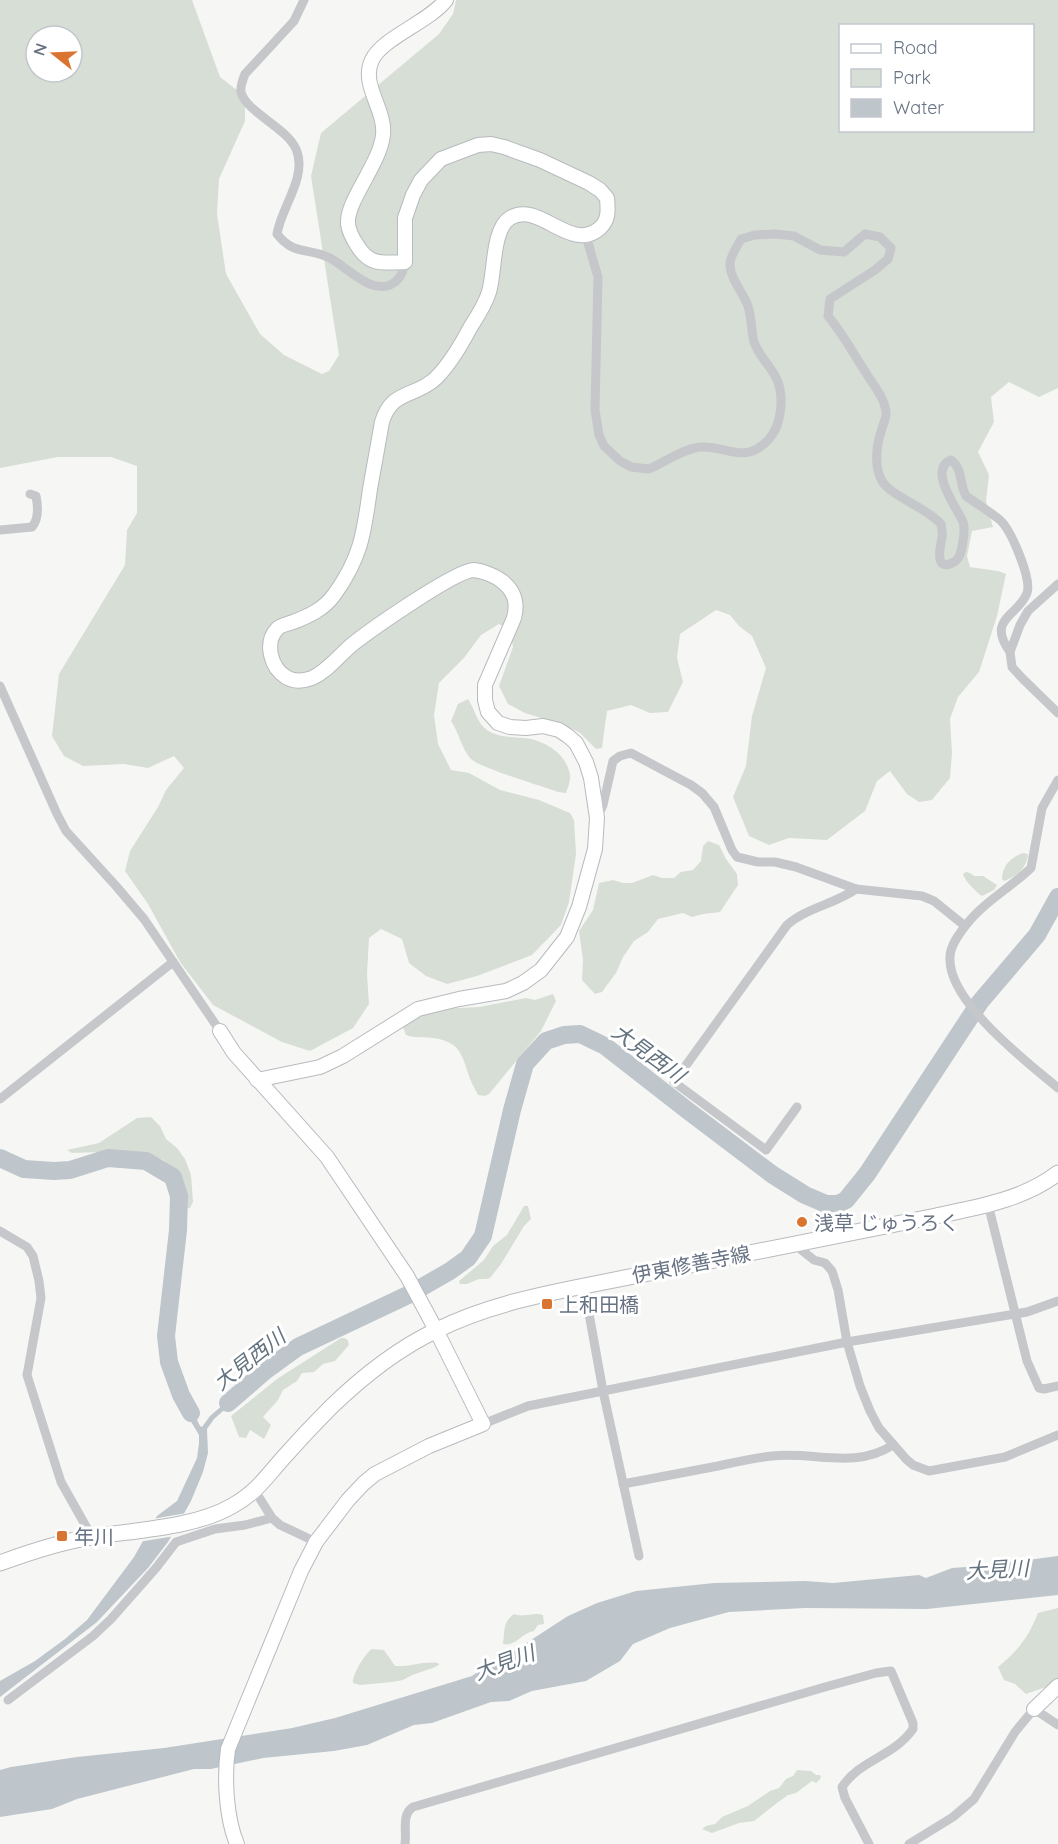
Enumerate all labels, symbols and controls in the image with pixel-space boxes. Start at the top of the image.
north arrow [24,24,84,84]
legend [839,24,1034,132]
text: Road [893,36,938,59]
text: N [28,41,51,58]
text: Park [893,66,931,89]
text: Water [893,96,944,119]
water label: 大見西川 [607,1018,692,1089]
place label: 浅草 じゅうろく [814,1210,959,1235]
marker: 浅草 じゅうろく [795,1215,809,1229]
street label: 伊東修善寺線 [630,1240,752,1288]
place label: 上和田橋 [559,1292,639,1317]
marker: 上和田橋 [540,1297,554,1311]
water label: 大見西川 [208,1322,292,1395]
place label: 年川 [74,1524,114,1549]
marker: 年川 [55,1529,69,1543]
water label: 大見川 [965,1554,1031,1584]
water label: 大見川 [470,1638,540,1685]

